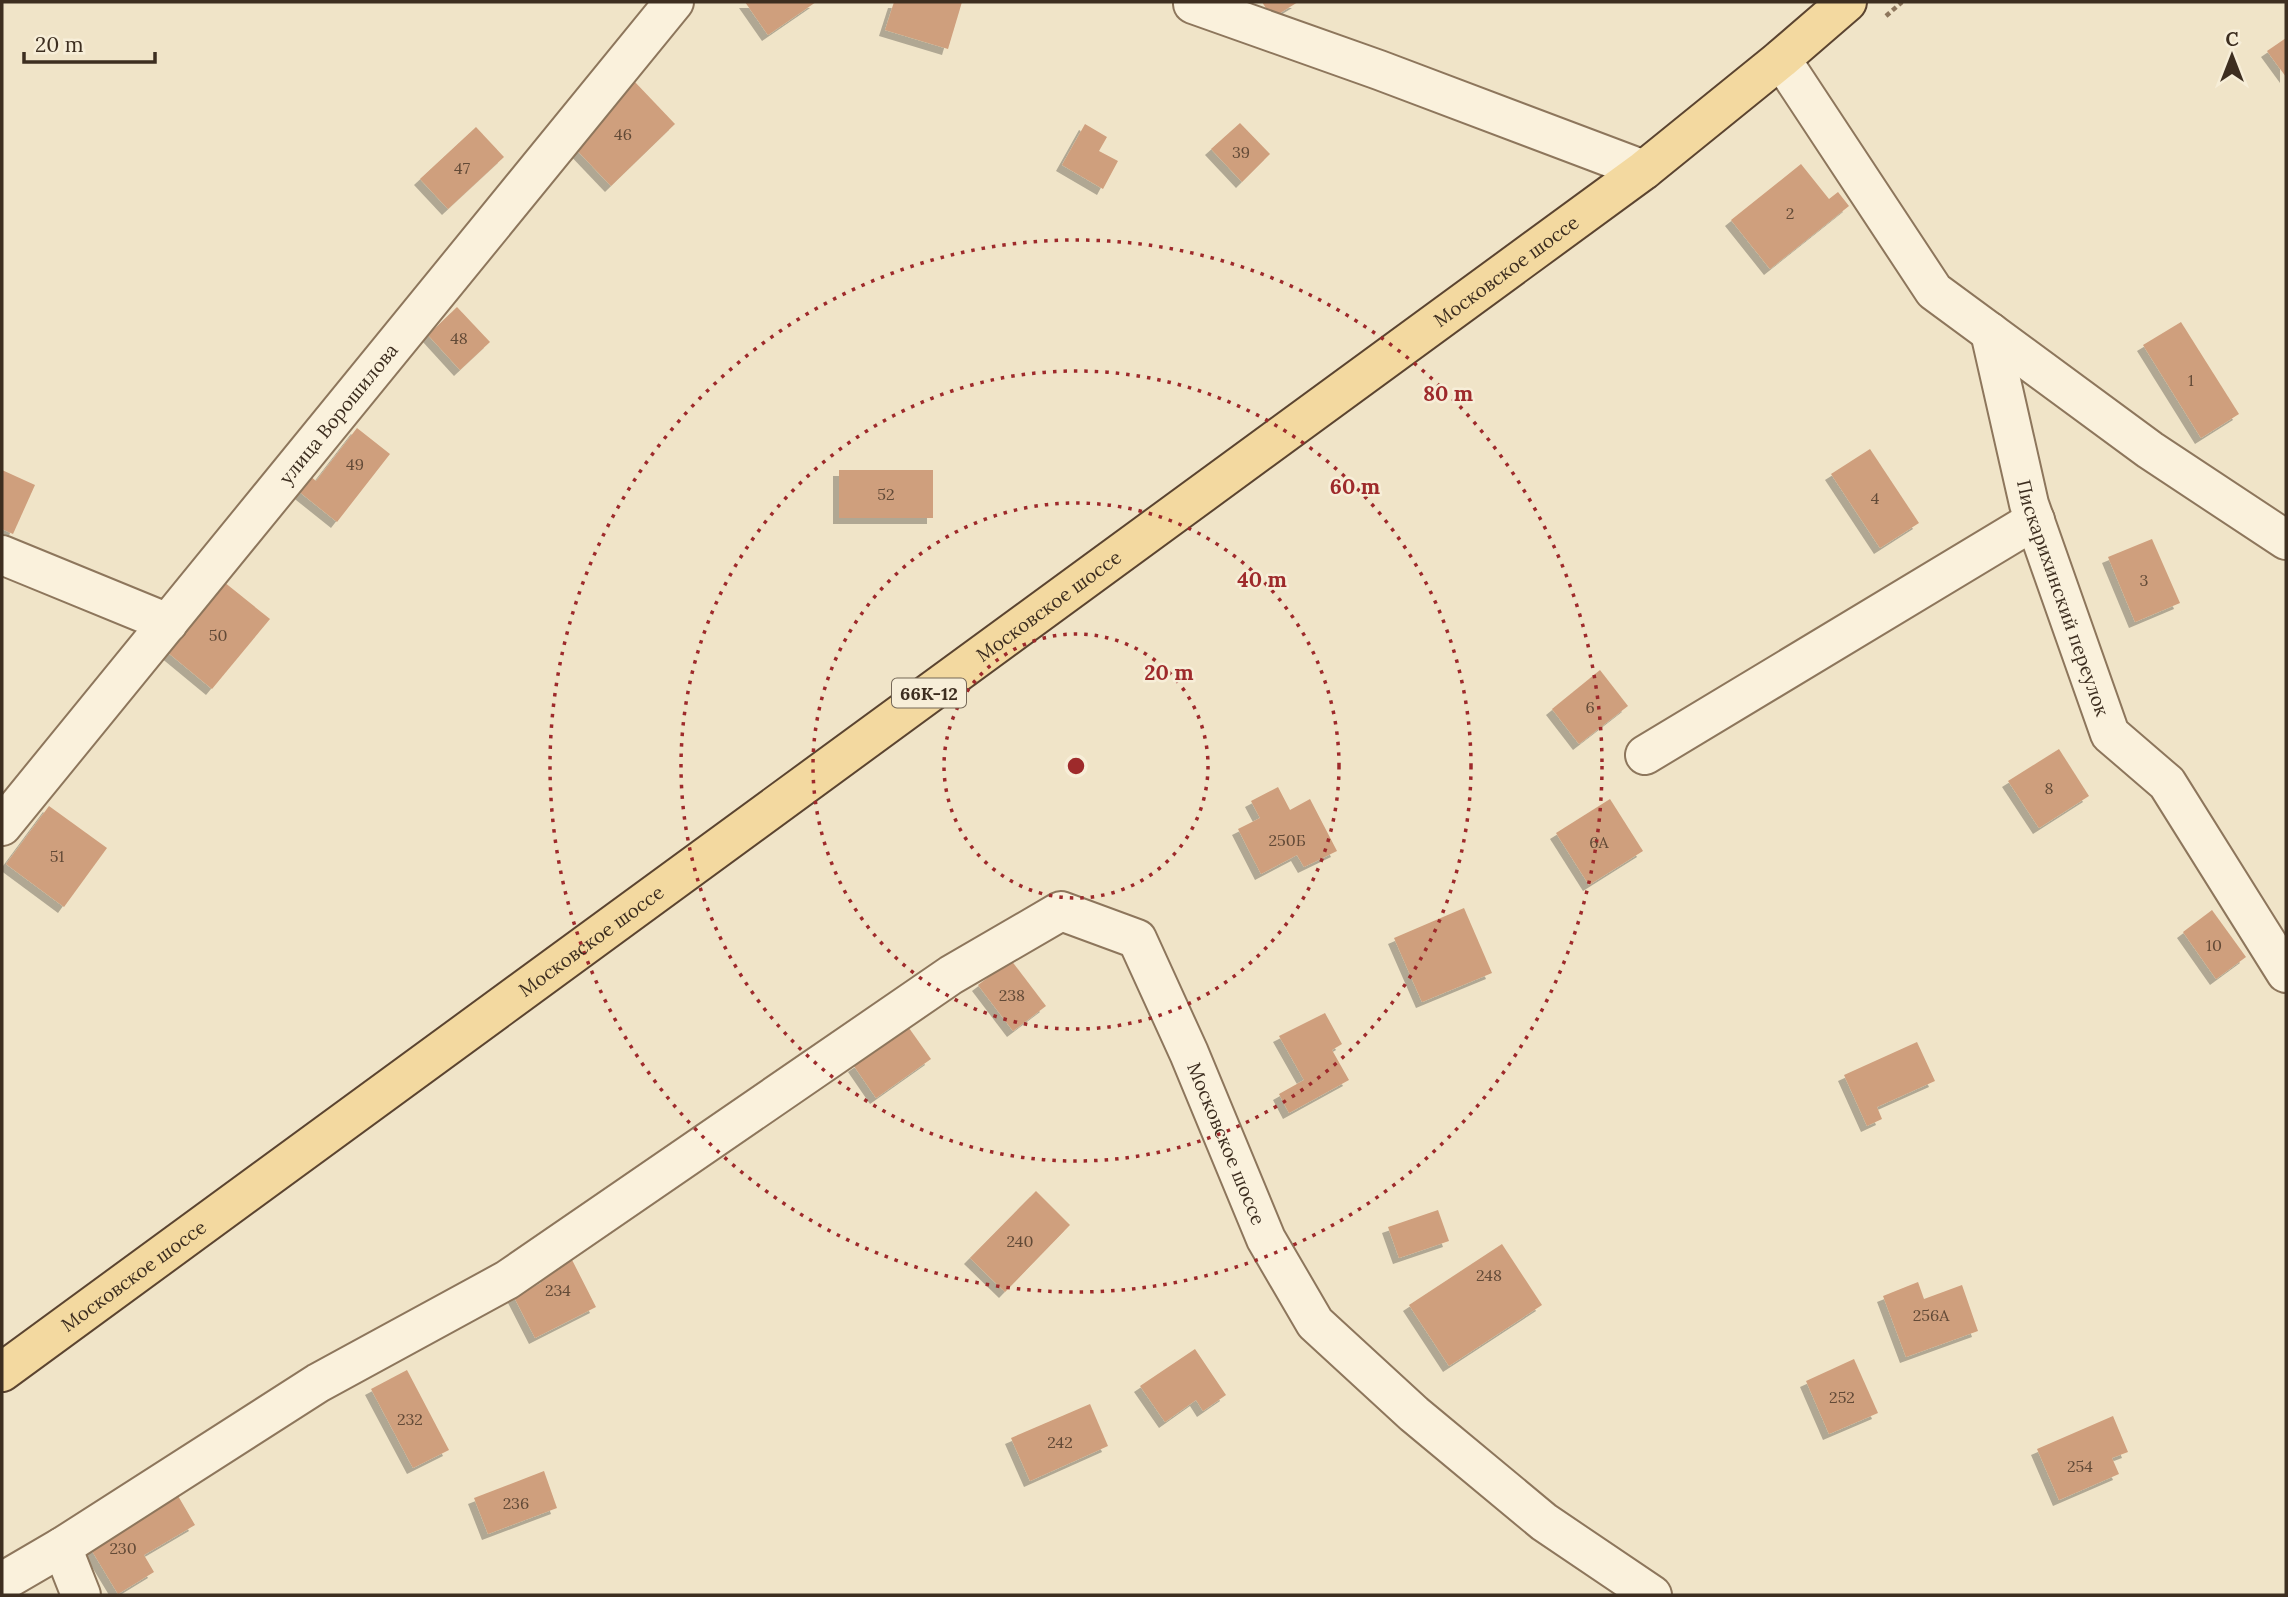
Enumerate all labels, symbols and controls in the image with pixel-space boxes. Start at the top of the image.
scale bar [24,21,156,65]
north arrow [2197,21,2267,91]
text: С [2225,27,2239,51]
text: 20 m [35,31,84,58]
house number: 46 [614,124,632,144]
house number: 39 [1232,142,1250,162]
house number: 47 [454,158,471,178]
house number: 2 [1786,203,1794,223]
street label: Московское шоссе [1429,210,1583,332]
house number: 48 [450,328,468,348]
street label: улица Ворошилова [274,338,403,489]
house number: 1 [2188,370,2194,390]
text: 80 m [1423,380,1473,407]
house number: 49 [346,454,364,474]
text: 60 m [1330,473,1380,500]
street label: Пискарихинский переулок [2012,477,2115,720]
house number: 52 [877,484,895,504]
house number: 4 [1871,488,1880,508]
street label: Московское шоссе [971,545,1126,667]
text: 40 m [1237,566,1287,593]
house number: 3 [2140,570,2149,590]
house number: 50 [209,625,227,645]
text: 20 m [1144,659,1194,686]
road number: 66К-12 [892,678,966,708]
house number: 6 [1585,697,1595,717]
centre of rings [1064,754,1088,778]
house number: 8 [2045,778,2054,798]
house number: 250Б [1268,830,1306,850]
house number: 6А [1589,832,1610,852]
house number: 51 [50,846,64,866]
street label: Московское шоссе [514,880,668,1002]
house number: 10 [2206,935,2222,955]
house number: 238 [999,985,1025,1005]
street label: Московское шоссе [1182,1059,1271,1228]
street label: Московское шоссе [56,1215,211,1337]
house number: 240 [1007,1231,1033,1251]
house number: 248 [1476,1265,1502,1285]
house number: 234 [545,1280,571,1300]
house number: 256А [1913,1305,1950,1325]
house number: 252 [1829,1387,1855,1407]
house number: 232 [397,1409,423,1429]
house number: 242 [1047,1432,1073,1452]
house number: 254 [2067,1456,2093,1476]
house number: 236 [503,1493,529,1513]
house number: 230 [109,1538,137,1558]

